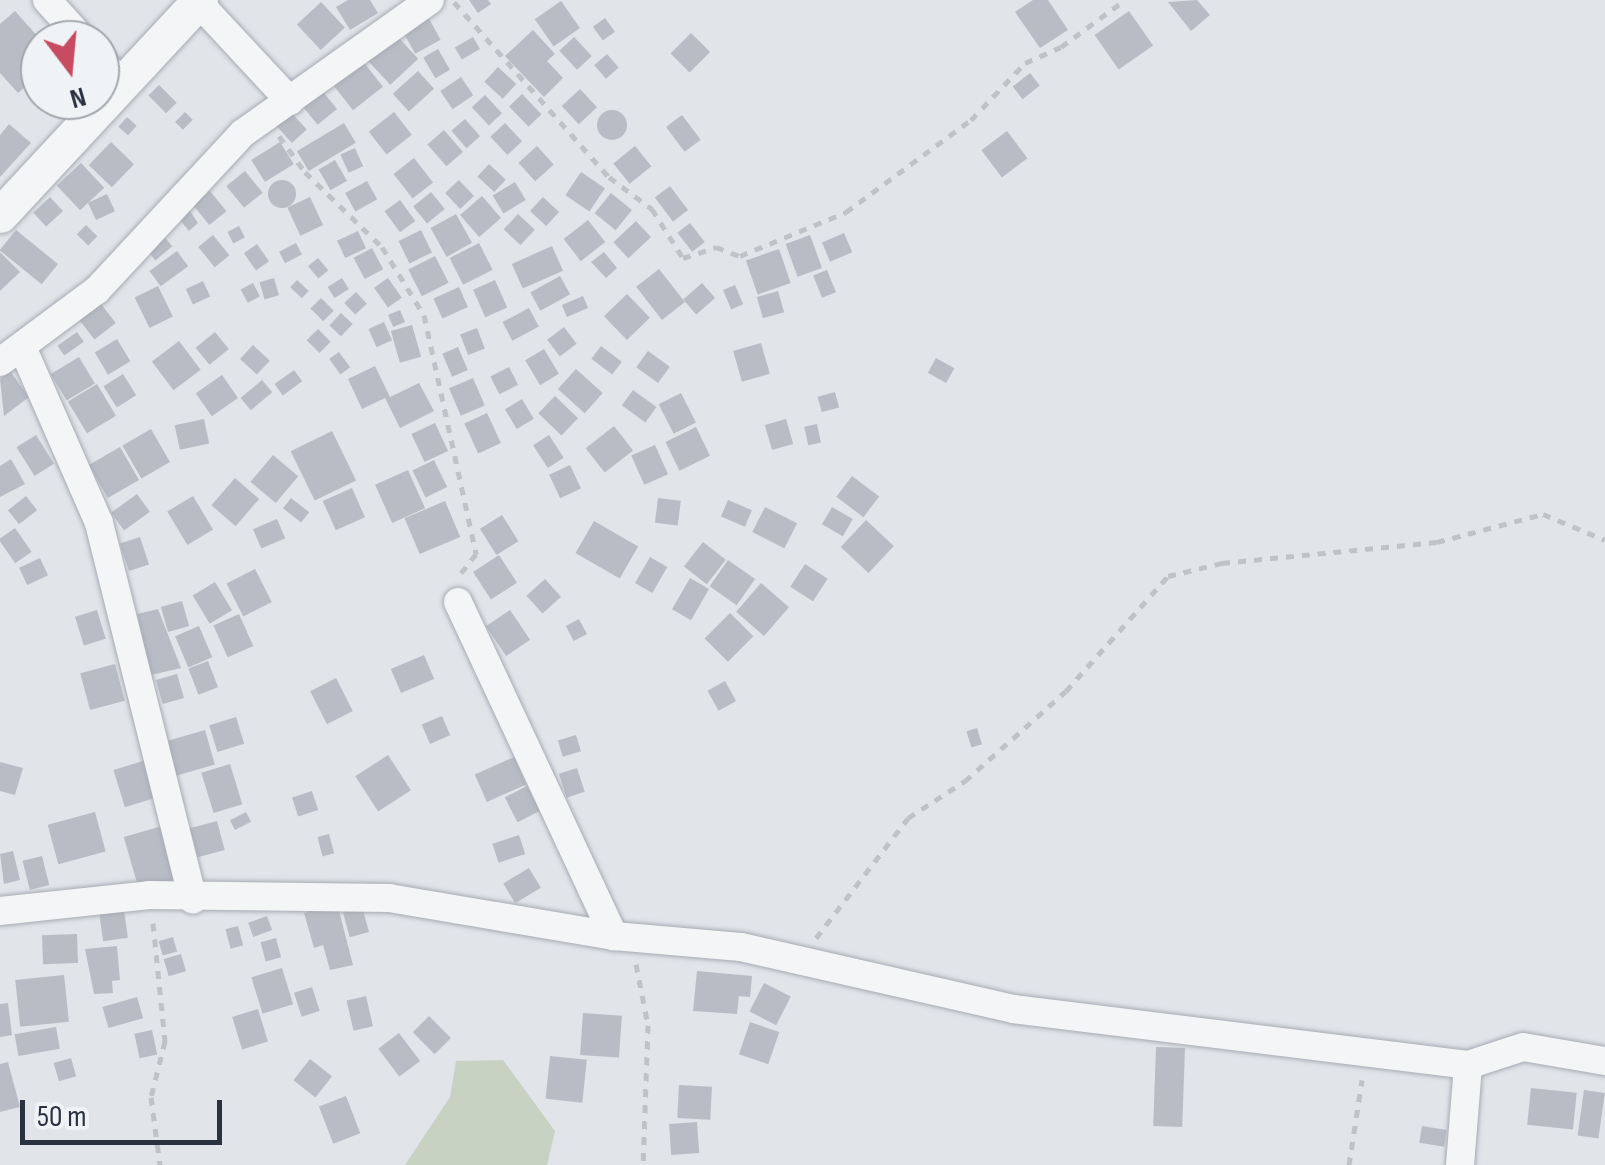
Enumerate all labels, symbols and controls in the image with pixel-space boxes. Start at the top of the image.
north arrow [20,20,120,120]
text: N [66,79,90,115]
scale bar [25,1080,228,1142]
text: 50 m [37,1099,86,1135]

